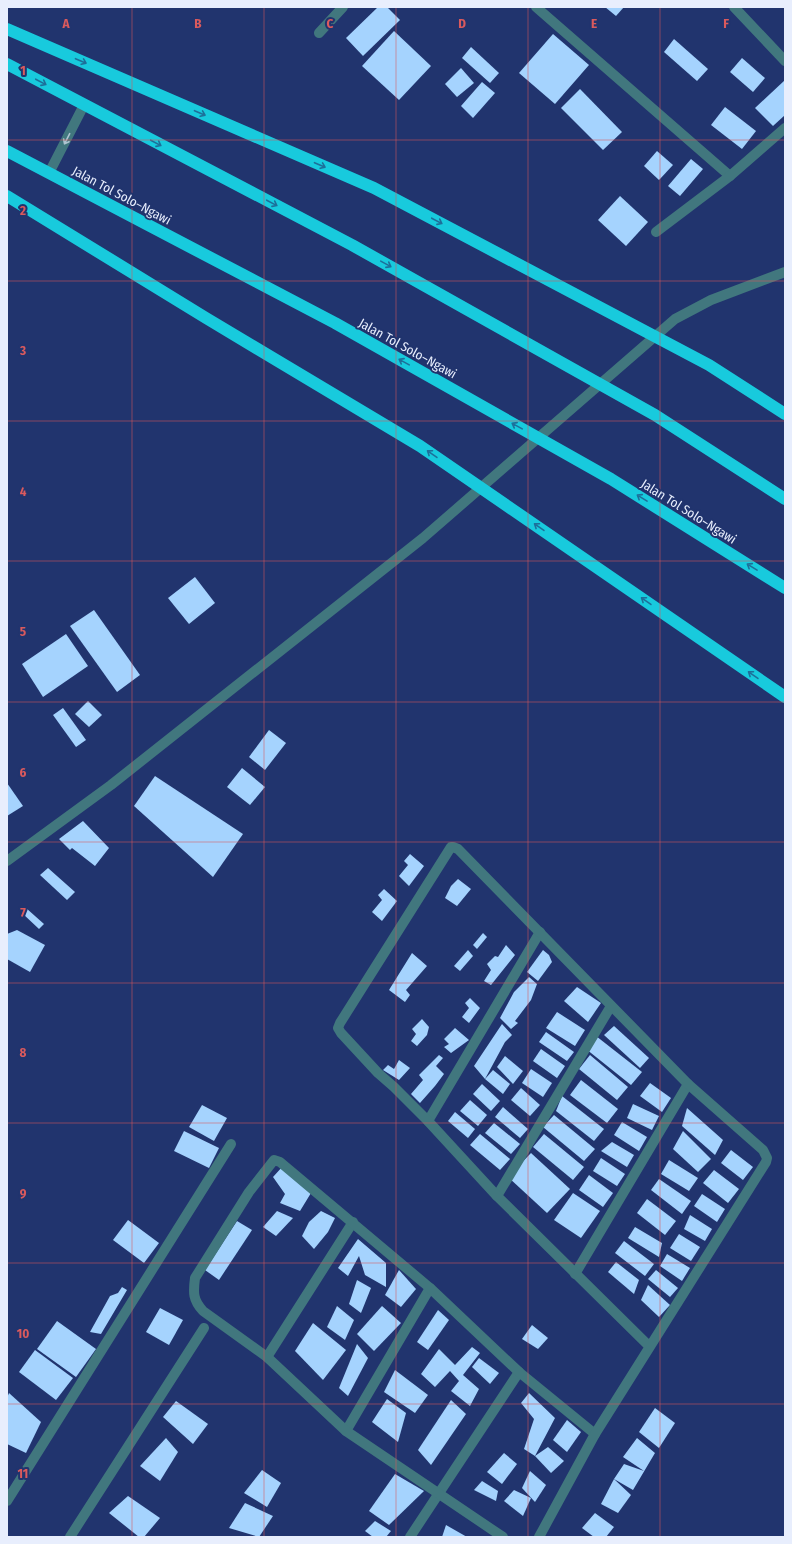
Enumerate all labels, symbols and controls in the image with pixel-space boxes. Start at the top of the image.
text: A [61,16,70,31]
text: B [194,16,202,31]
text: C [327,16,334,31]
text: D [458,16,466,31]
text: E [591,16,597,31]
text: F [723,16,729,31]
one-way arrow [75,58,87,65]
text: 1 [20,63,26,78]
one-way arrow [35,79,47,86]
one-way arrow [194,110,206,117]
one-way arrow [62,132,70,144]
one-way arrow [150,139,162,147]
one-way arrow [313,161,325,169]
street label: Jalan Tol Solo–Ngawi [70,163,174,228]
one-way arrow [265,200,277,207]
text: 2 [19,203,26,218]
one-way arrow [430,218,442,226]
one-way arrow [380,261,392,269]
street label: Jalan Tol Solo–Ngawi [356,315,459,382]
text: 3 [19,343,26,358]
one-way arrow [398,358,410,365]
one-way arrow [511,421,523,429]
one-way arrow [426,450,437,458]
street label: Jalan Tol Solo–Ngawi [638,476,739,547]
text: 4 [20,484,27,499]
one-way arrow [637,494,648,502]
one-way arrow [533,523,544,531]
one-way arrow [746,563,758,571]
one-way arrow [641,597,652,605]
text: 5 [20,624,26,639]
one-way arrow [748,671,759,679]
text: 6 [20,765,27,780]
text: 7 [20,905,26,920]
text: 8 [20,1045,27,1060]
text: 9 [20,1186,27,1201]
text: 10 [17,1326,29,1341]
text: 11 [18,1466,28,1481]

